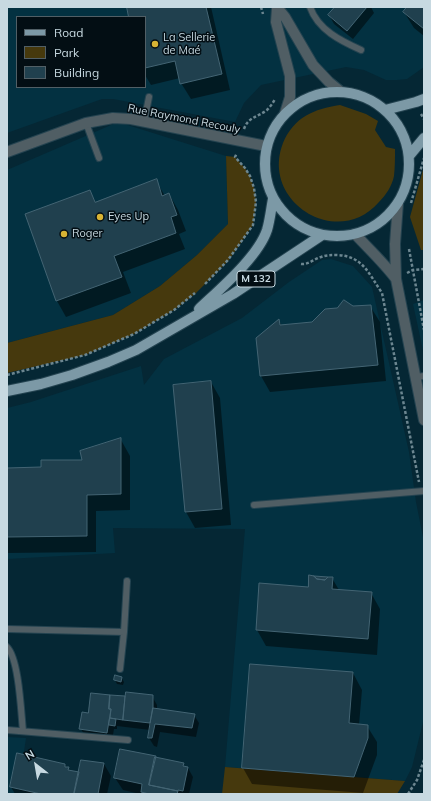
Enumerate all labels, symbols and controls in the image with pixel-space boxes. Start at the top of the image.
legend [16,16,146,88]
text: Road [54,25,83,40]
place label: La Sellerie de Maé [163,31,215,57]
marker: La Sellerie de Maé [150,39,160,49]
text: Park [54,45,79,60]
text: Building [54,65,99,80]
street label: Rue Raymond Recouly [127,102,241,136]
place label: Eyes Up [108,210,149,224]
marker: Eyes Up [95,212,105,222]
place label: Roger [72,227,102,241]
marker: Roger [59,229,69,239]
road number: M 132 [237,271,275,287]
north arrow [16,745,56,785]
text: N [23,747,37,763]

